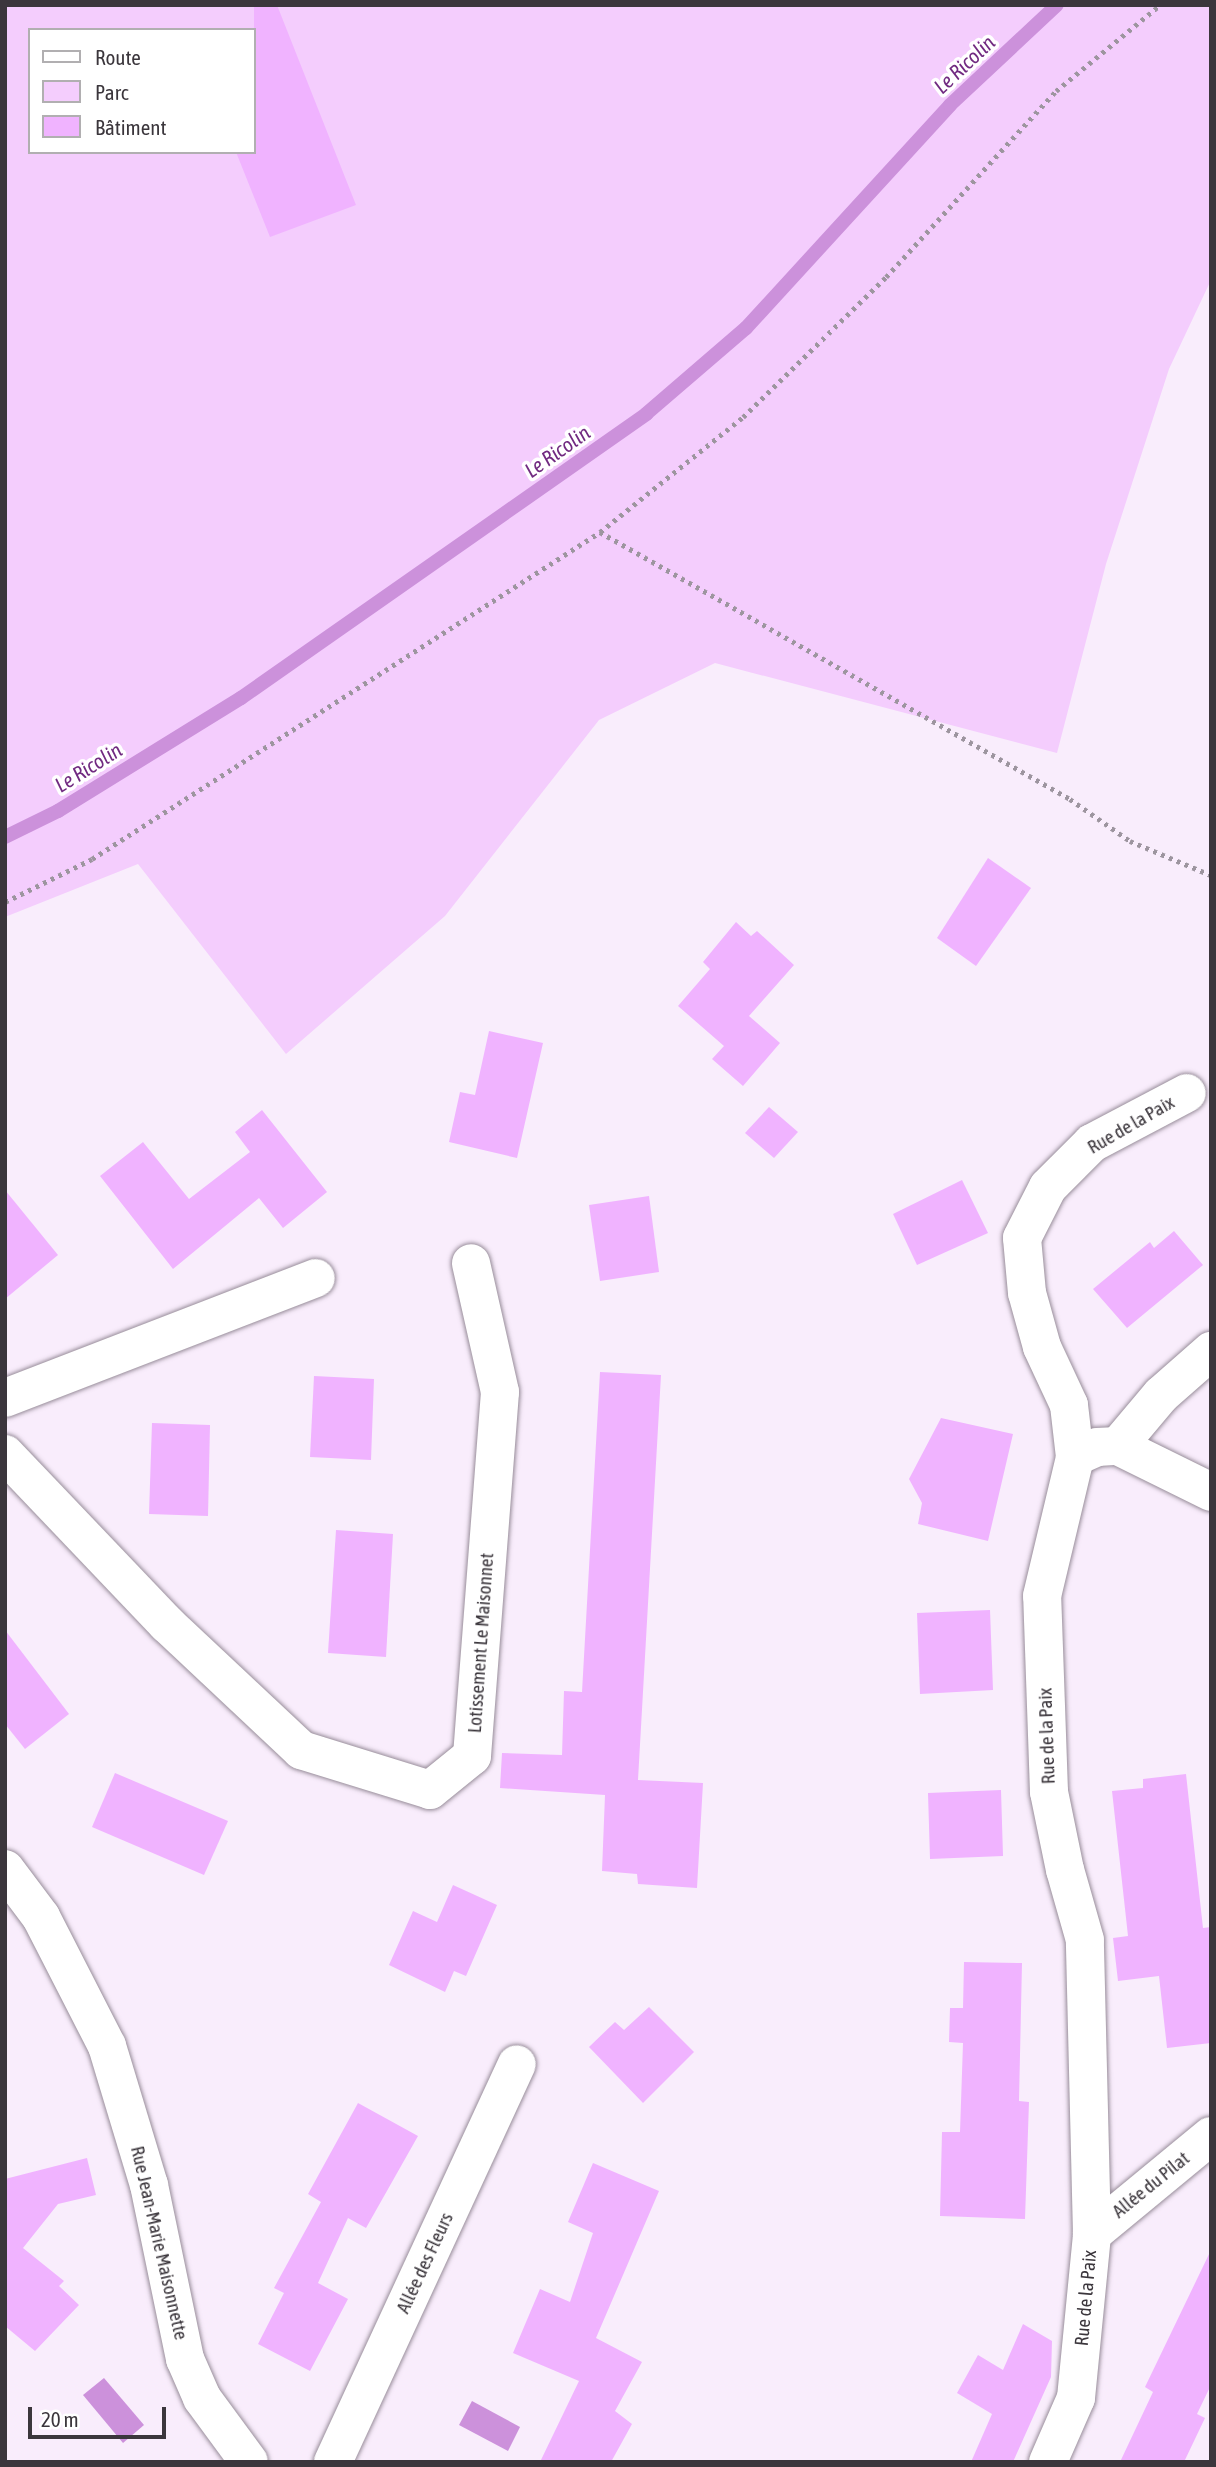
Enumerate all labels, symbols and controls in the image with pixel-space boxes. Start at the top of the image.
legend [28,28,256,154]
water label: Le Ricolin [928,30,1000,98]
text: Route [95,45,141,69]
text: Parc [95,80,129,104]
text: Bâtiment [95,115,166,139]
water label: Le Ricolin [519,419,595,483]
water label: Le Ricolin [50,737,126,797]
street label: Rue de la Paix [1084,1091,1178,1159]
street label: Lotissement Le Maisonnet [463,1552,499,1734]
street label: Rue de la Paix [1034,1687,1060,1785]
street label: Rue Jean-Marie Maisonnette [126,2144,192,2342]
street label: Allée du Pilat [1108,2147,1194,2223]
street label: Allée des Fleurs [392,2209,458,2317]
street label: Rue de la Paix [1070,2249,1102,2347]
scale bar [32,2394,170,2438]
text: 20 m [41,2407,79,2431]

